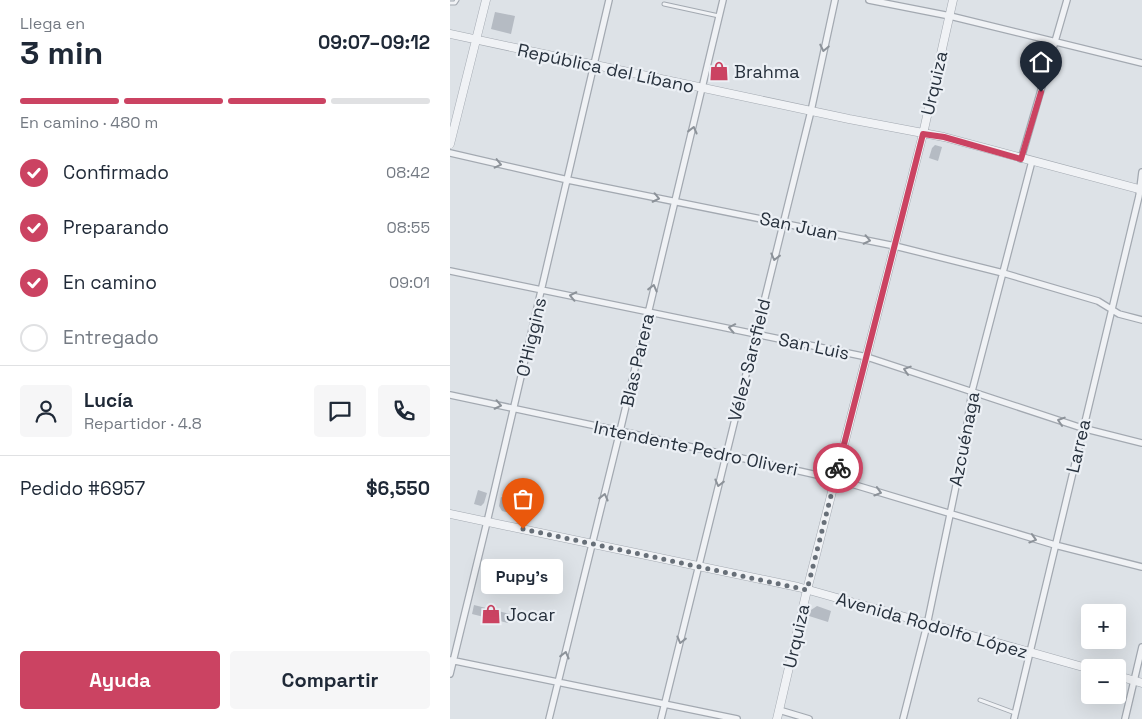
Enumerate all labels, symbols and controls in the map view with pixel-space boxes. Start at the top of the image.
text: Llega en [20,13,85,34]
text: 09:07–09:12 [318,30,430,55]
text: 3 min [20,33,103,73]
street label: República del Líbano [515,38,697,98]
pin [1020,41,1062,92]
one-way arrow [820,43,830,52]
icon: home [1027,48,1055,76]
street label: Urquiza [915,49,953,117]
shop icon: Brahma [708,60,730,82]
place label: Brahma [734,60,800,83]
text: En camino · 480 m [20,112,158,133]
one-way arrow [687,126,698,135]
one-way arrow [493,158,502,169]
icon: check [20,159,48,187]
text: Confirmado [63,160,169,185]
text: 08:42 [386,162,430,183]
one-way arrow [652,192,661,203]
street label: San Juan [758,206,840,246]
icon: check [20,214,48,242]
text: Preparando [63,215,169,240]
text: 08:55 [387,217,430,238]
one-way arrow [863,235,872,245]
one-way arrow [770,252,781,261]
icon: check [20,269,48,297]
text: En camino [63,270,157,295]
text: 09:01 [389,272,430,293]
one-way arrow [647,283,658,292]
one-way arrow [568,291,577,302]
street label: O'Higgins [511,295,551,379]
street label: Vélez Sarsfield [723,296,775,424]
street label: Blas Parera [615,311,659,409]
one-way arrow [728,323,736,334]
text: Entregado [63,325,159,350]
street label: San Luis [777,327,851,365]
one-way arrow [903,366,912,376]
button: person [20,385,72,437]
button: chat [314,385,366,437]
button: phone [378,385,430,437]
text: Lucía [84,388,133,413]
street label: Azcuénaga [944,390,984,488]
one-way arrow [493,400,502,410]
text: Repartidor · 4.8 [84,413,202,434]
street label: Intendente Pedro Oliveri [592,415,800,481]
one-way arrow [1058,417,1066,427]
street label: Larrea [1061,417,1095,475]
courier [813,443,863,493]
icon: bike [824,454,852,482]
text: Pedido #6957 [20,476,145,501]
text: $6,550 [366,476,430,501]
pin [502,478,544,529]
one-way arrow [714,478,725,487]
icon: bag [509,485,537,513]
one-way arrow [873,486,881,496]
one-way arrow [598,493,609,502]
one-way arrow [1029,533,1037,543]
callout: Pupy's [482,559,564,594]
text: Pupy's [496,566,548,587]
street label: Avenida Rodolfo López [834,587,1030,663]
street label: Urquiza [777,602,815,670]
shop icon: Jocar [480,603,502,625]
place label: Jocar [506,603,555,626]
map controls [1081,604,1126,704]
button: + [1081,604,1126,649]
one-way arrow [676,636,687,645]
button: Ayuda [20,651,220,709]
button: Compartir [230,651,430,709]
one-way arrow [559,651,569,659]
button: − [1081,659,1126,704]

